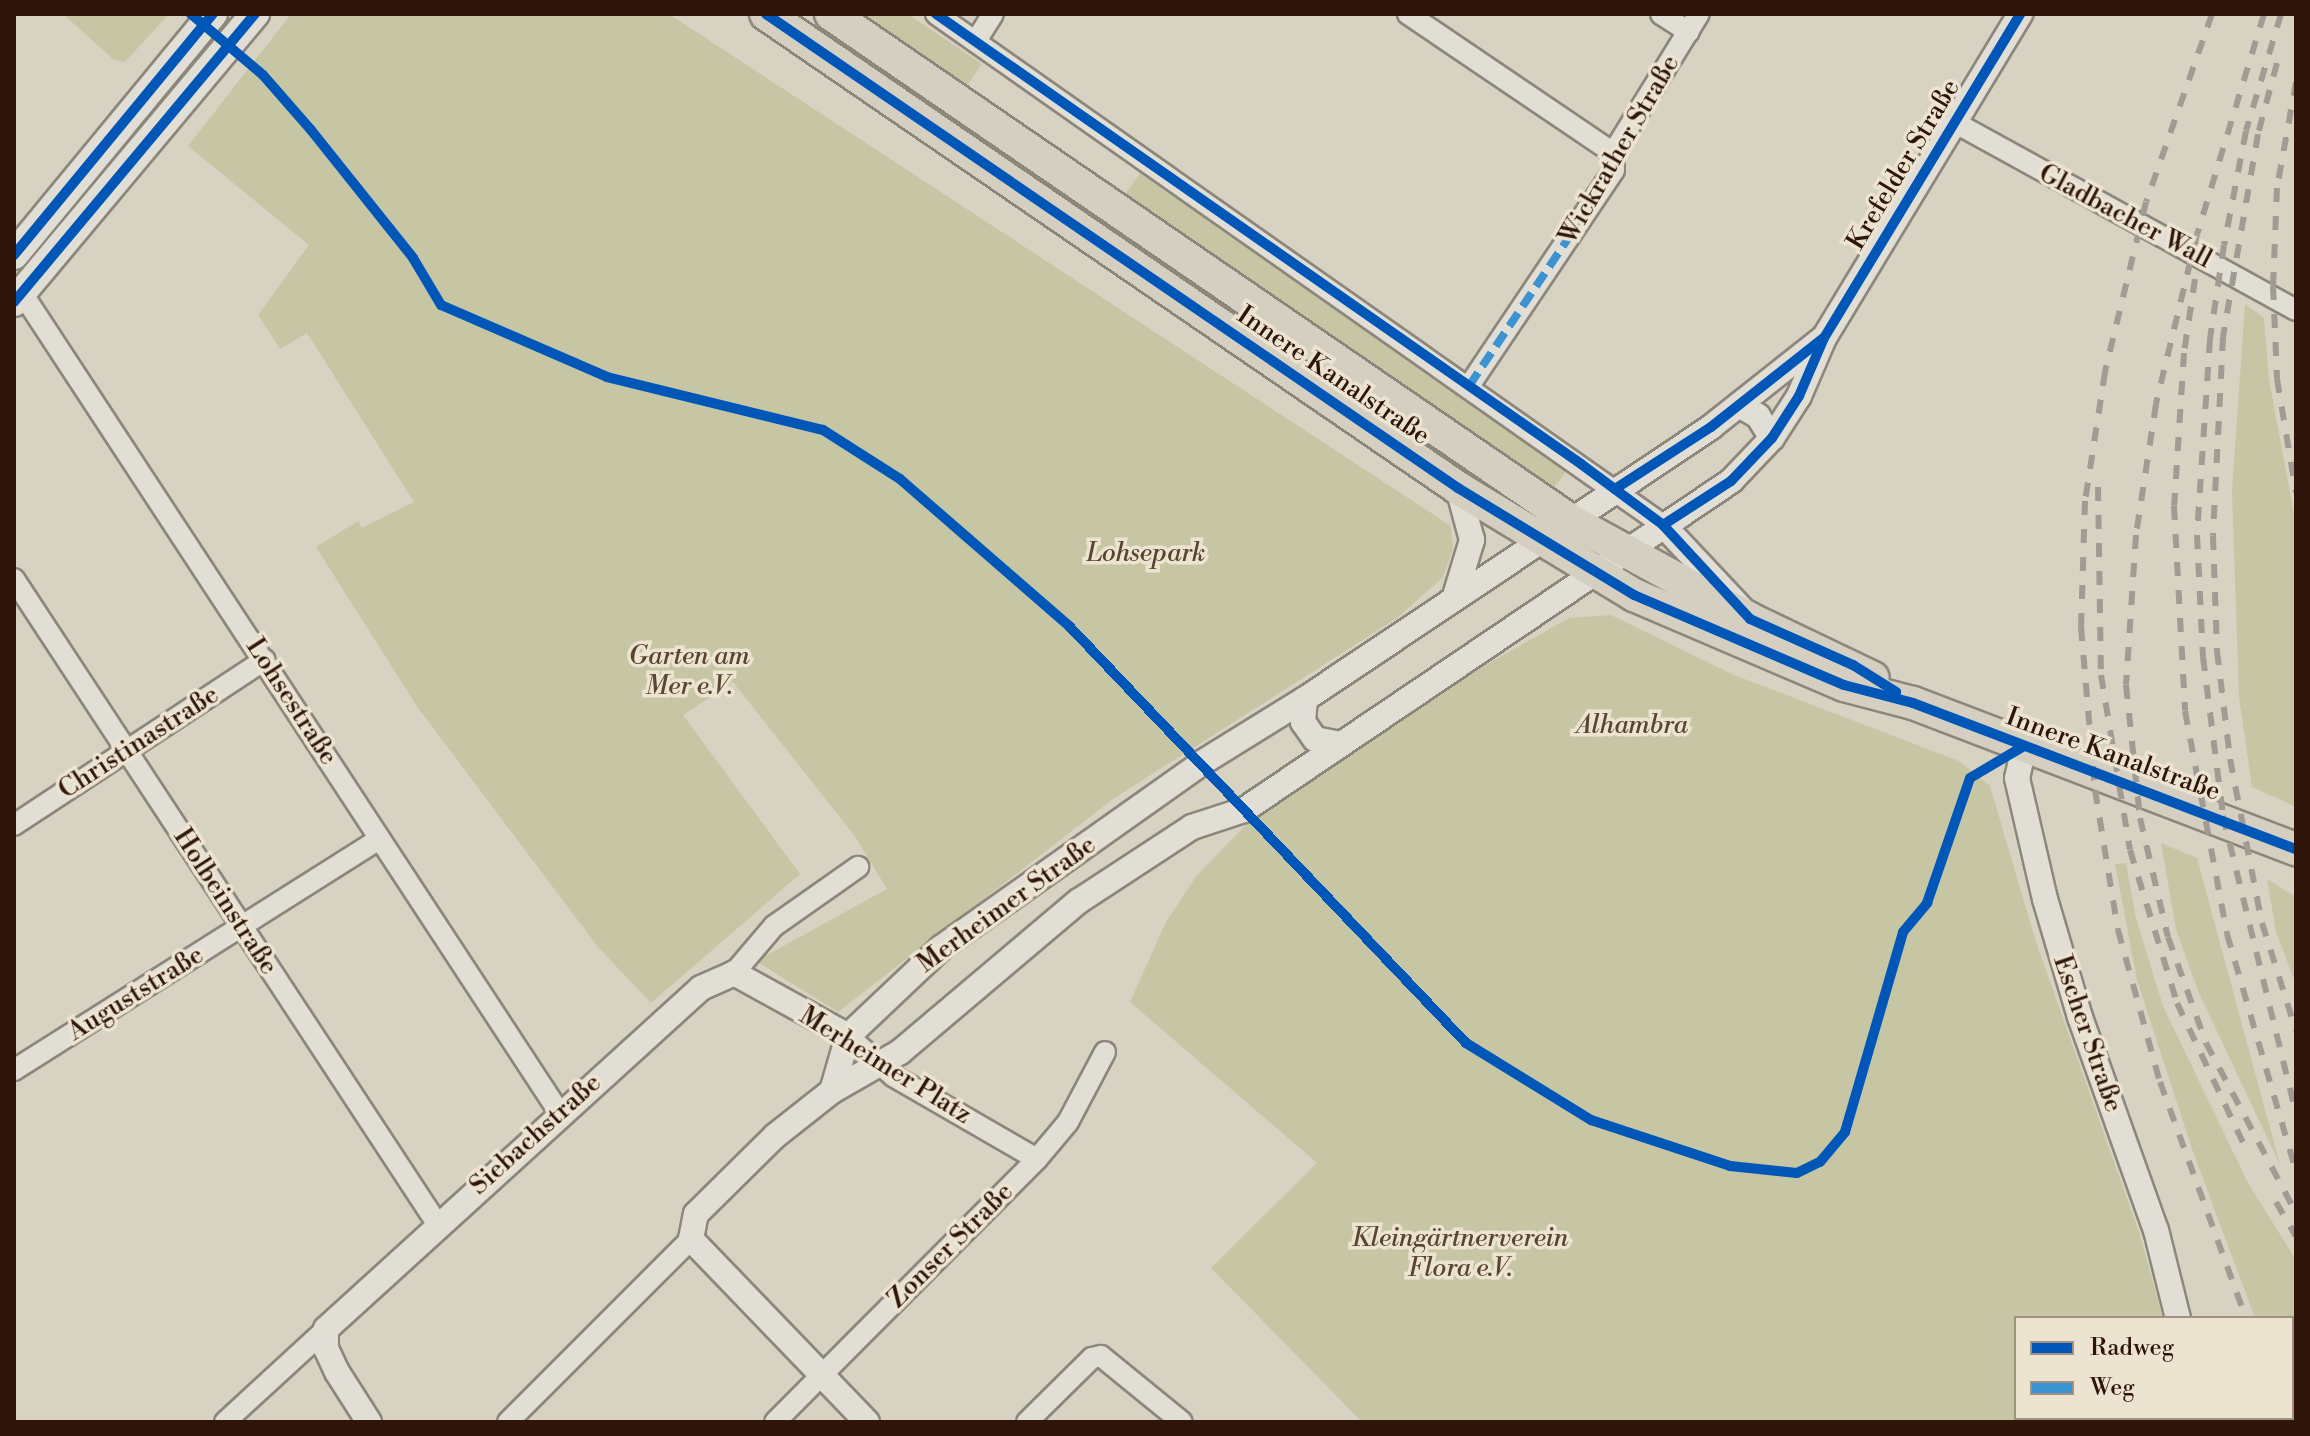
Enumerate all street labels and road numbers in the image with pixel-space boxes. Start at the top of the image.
street label: Wickrather Straße [1553,50,1687,250]
street label: Krefelder Straße [1841,74,1967,256]
street label: Gladbacher Wall [2033,158,2217,276]
street label: Innere Kanalstraße [1231,300,1435,452]
street label: Lohsestraße [239,633,343,771]
street label: Christinastraße [53,680,225,806]
street label: Innere Kanalstraße [2002,702,2224,808]
street label: Holbeinstraße [166,823,284,981]
street label: Merheimer Straße [912,830,1102,980]
street label: Auguststraße [62,940,210,1048]
street label: Escher Straße [2046,952,2128,1116]
street label: Merheimer Platz [793,1001,977,1131]
street label: Siebachstraße [464,1068,608,1202]
street label: Zonser Straße [882,1177,1020,1315]

